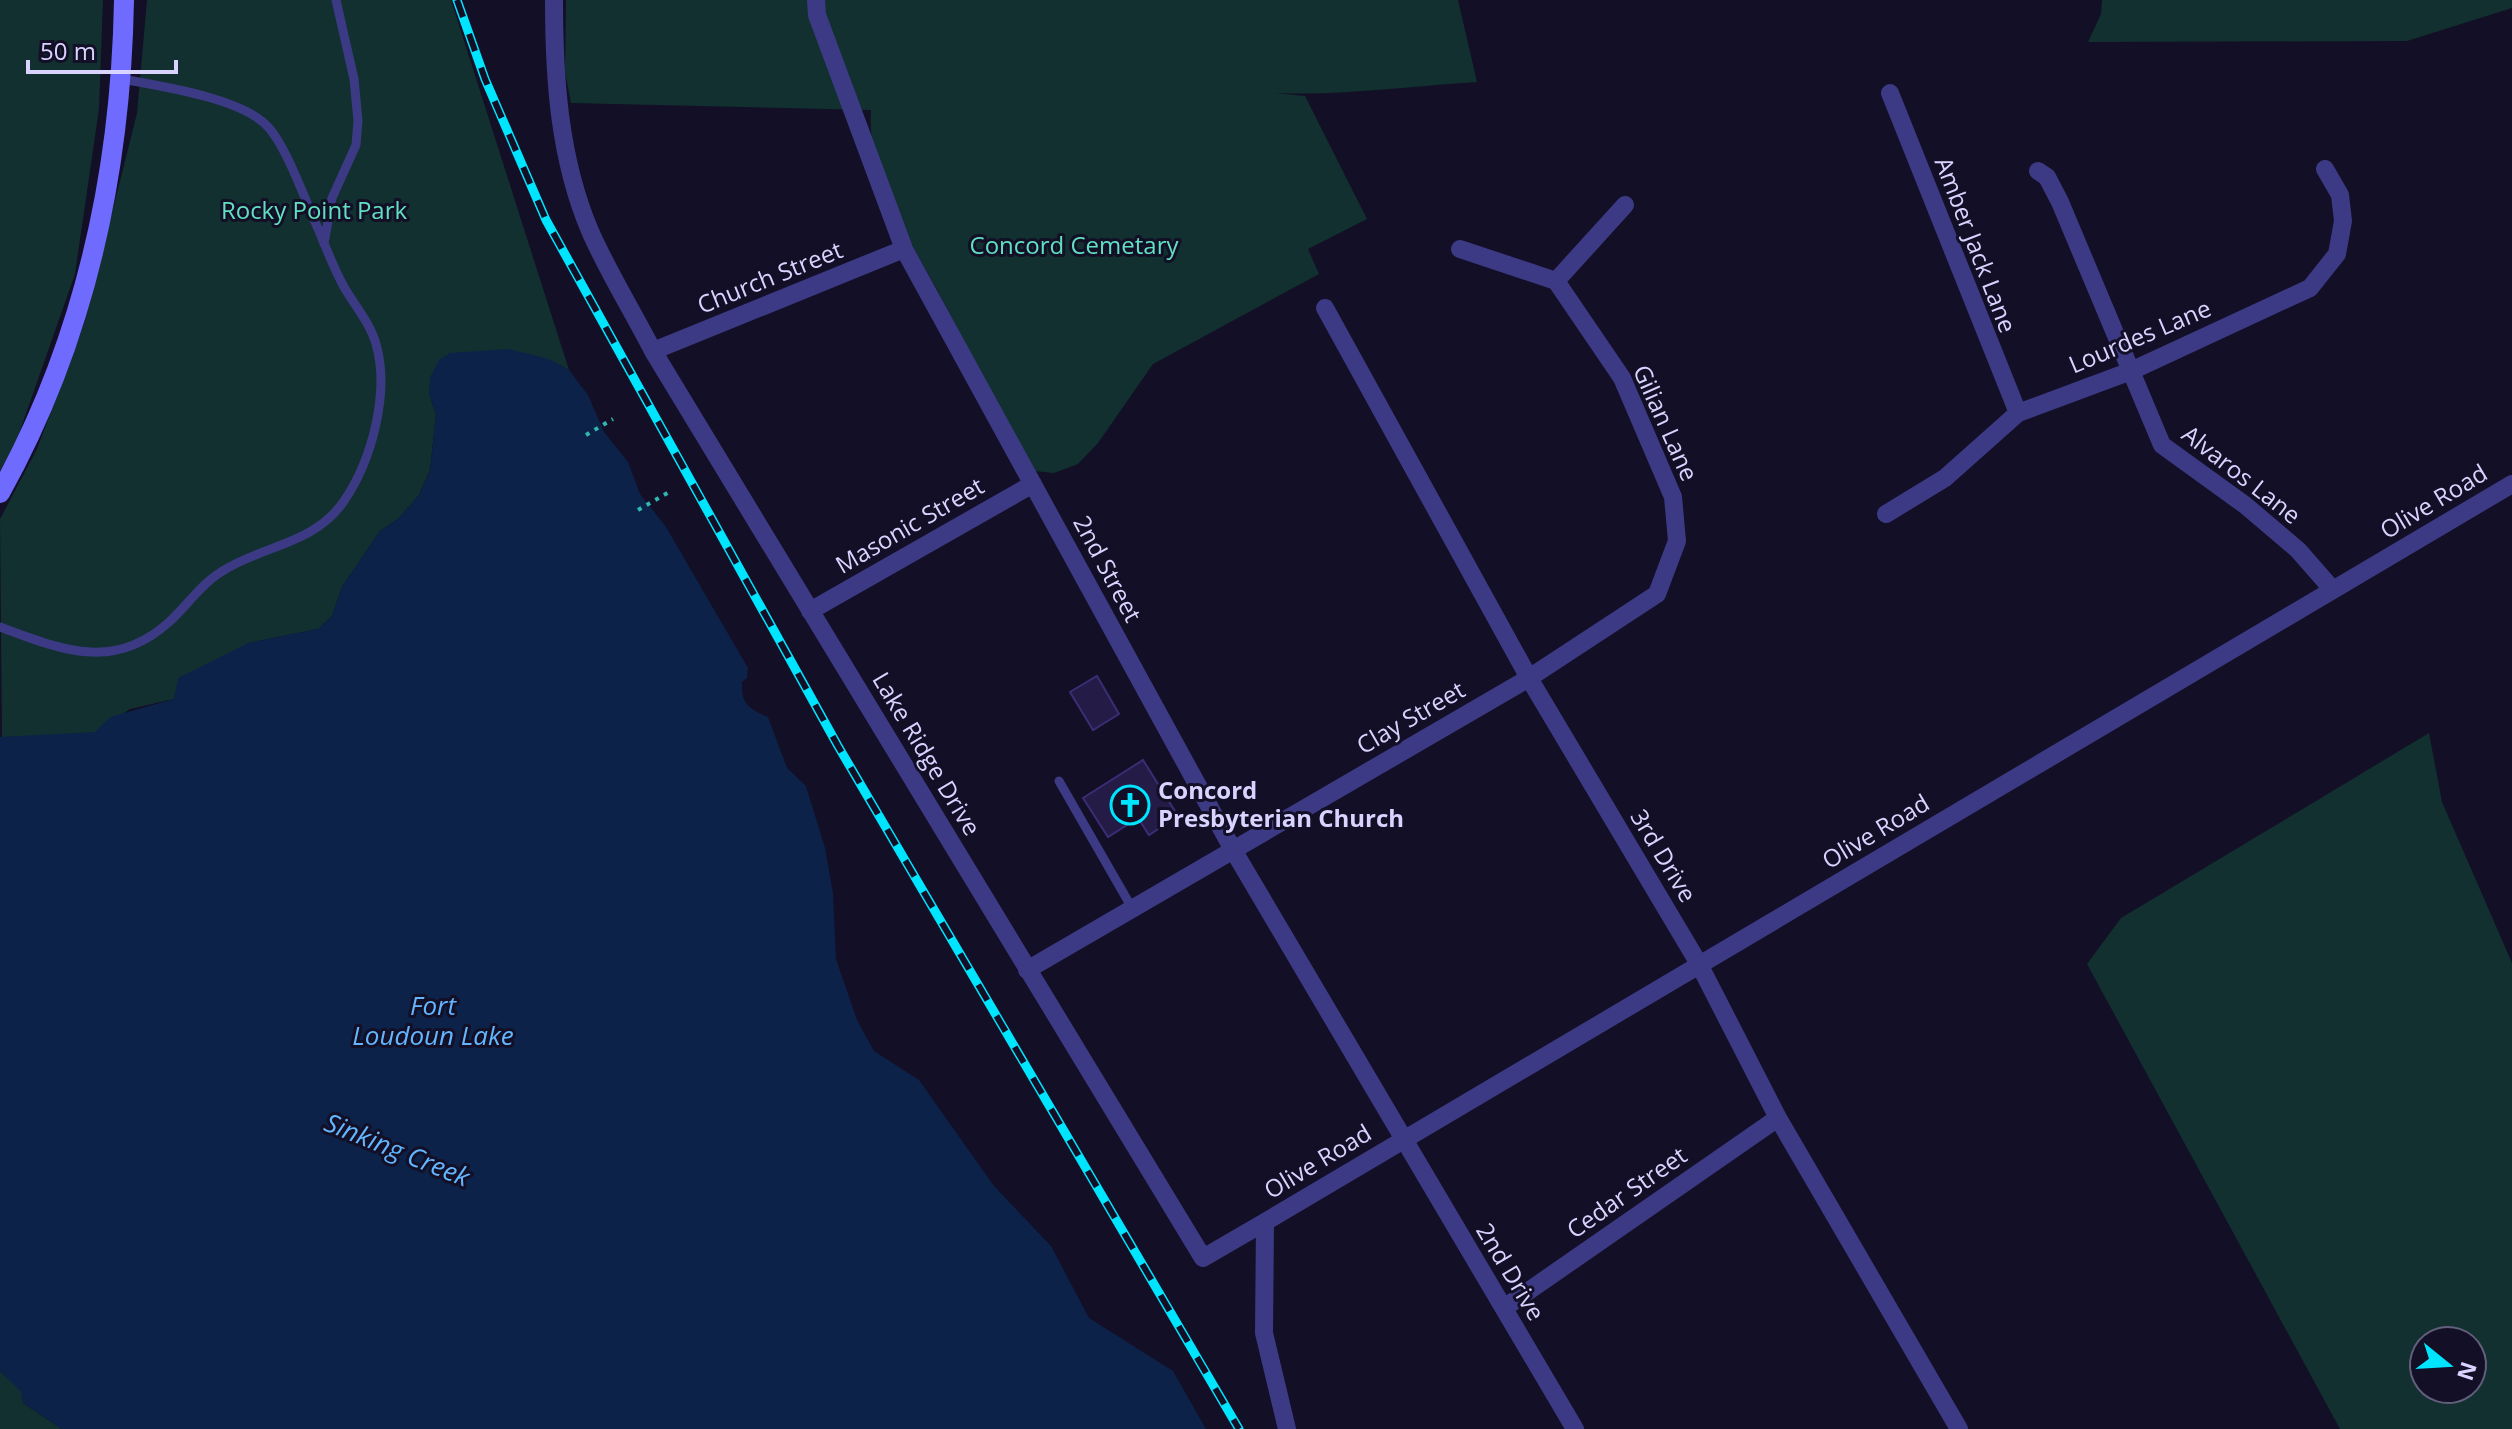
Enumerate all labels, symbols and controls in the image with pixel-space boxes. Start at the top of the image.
scale bar [28,24,176,74]
text: 50 m [40,34,96,67]
street label: Amber Jack Lane [1928,152,2025,337]
park label: Rocky Point Park [221,193,408,226]
park label: Concord Cemetary [970,228,1179,261]
street label: Church Street [692,232,847,321]
street label: Lourdes Lane [2063,291,2216,380]
street label: Gilian Lane [1626,359,1707,486]
street label: Alvaros Lane [2176,417,2308,531]
street label: Olive Road [2373,456,2493,546]
street label: Masonic Street [829,469,990,581]
street label: 2nd Street [1066,509,1150,627]
street label: Lake Ridge Drive [865,665,989,841]
street label: Clay Street [1350,672,1470,761]
place label: Concord Presbyterian Church [1158,773,1404,834]
church icon: Concord Presbyterian Church [1109,784,1151,826]
street label: Olive Road [1815,786,1935,876]
street label: 3rd Drive [1624,802,1705,908]
water label: Fort Loudoun Lake [352,987,514,1053]
water label: Sinking Creek [320,1104,476,1195]
street label: Olive Road [1257,1116,1377,1206]
street label: Cedar Street [1559,1138,1693,1245]
street label: 2nd Drive [1469,1216,1553,1326]
north arrow [2408,1325,2488,1405]
text: N [2451,1358,2485,1385]

